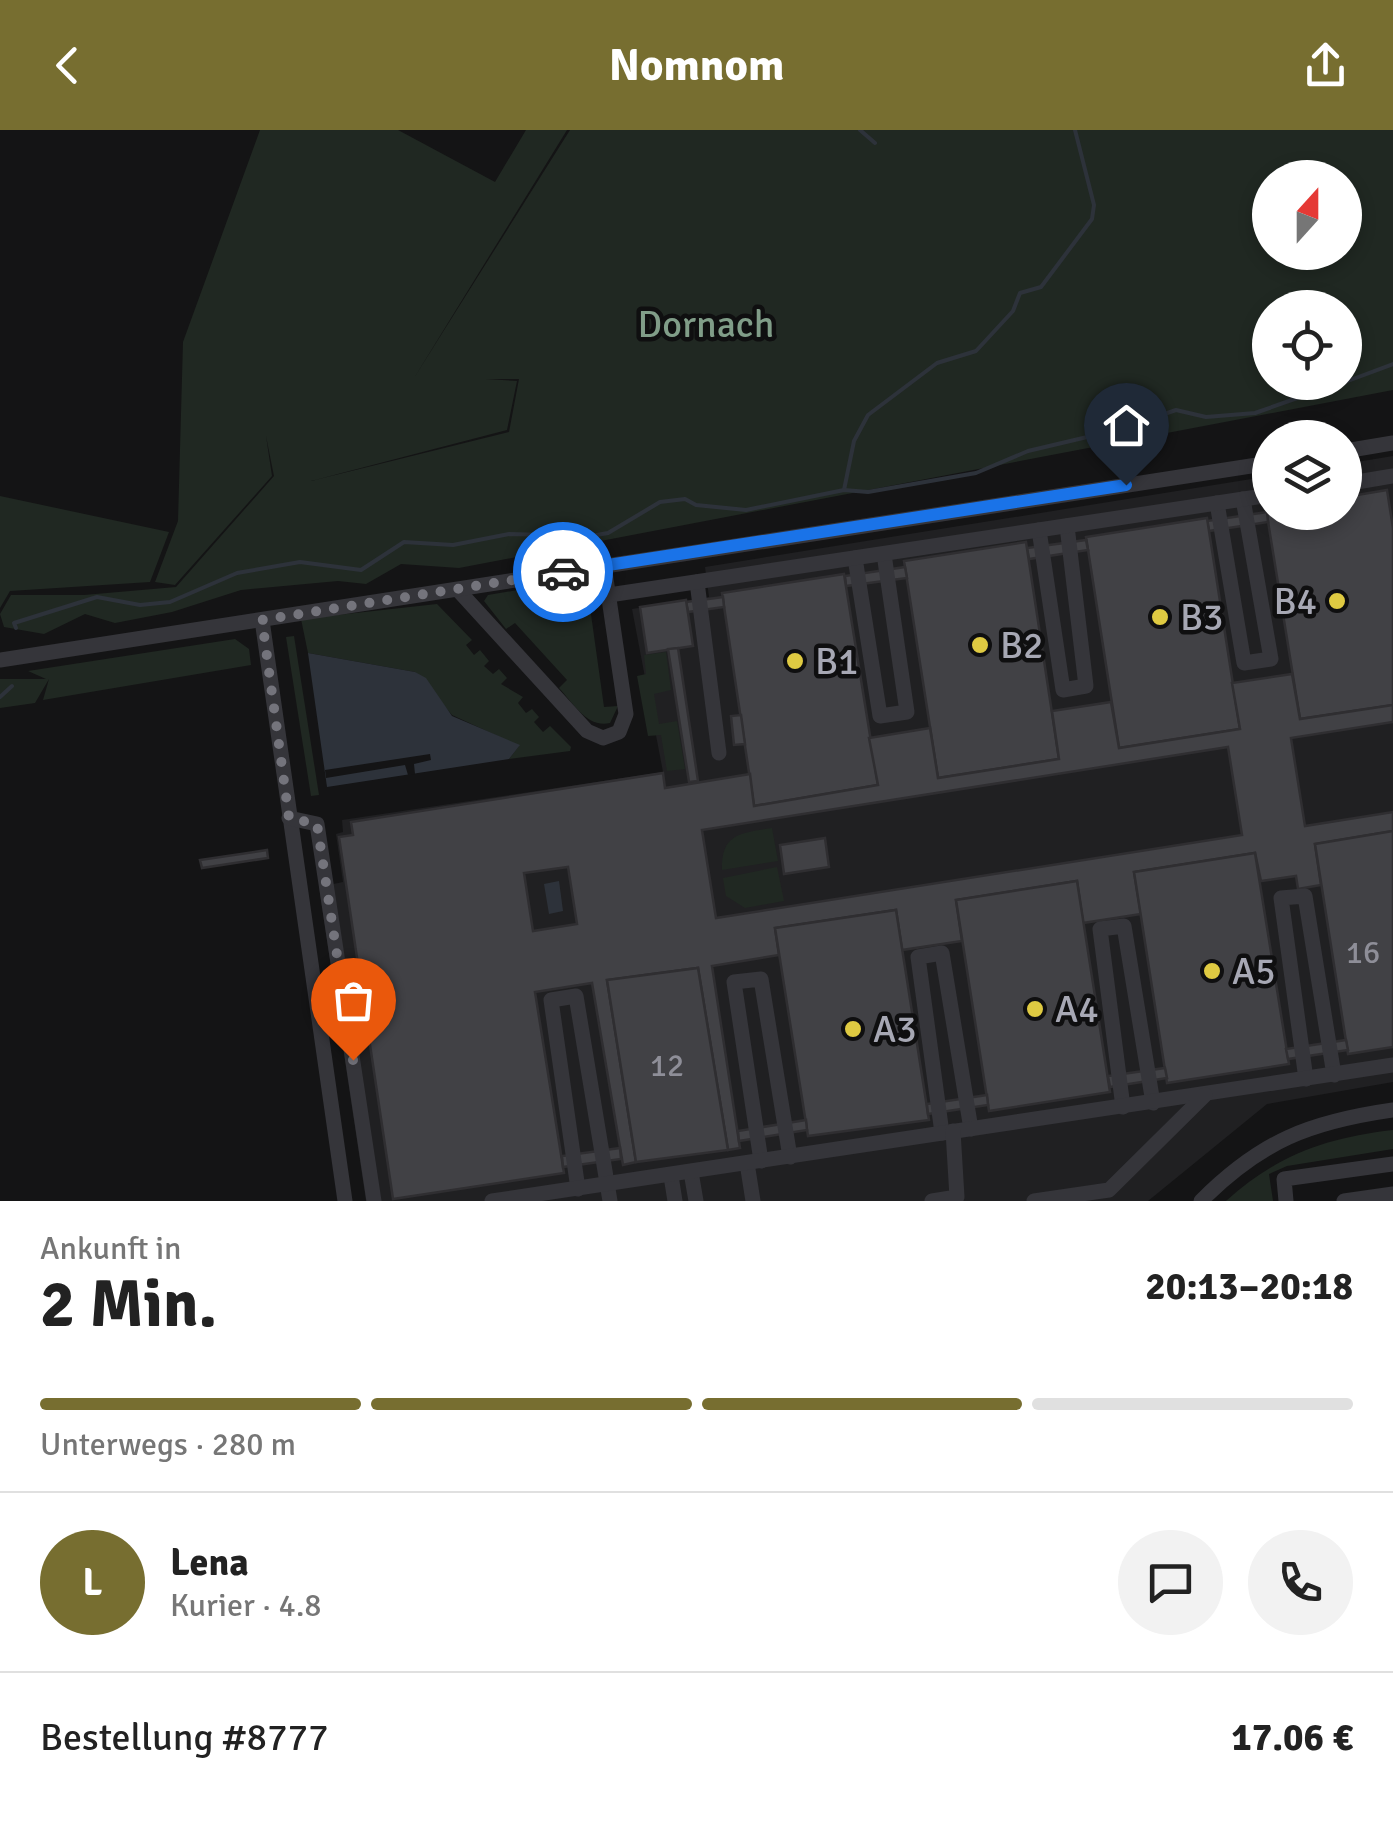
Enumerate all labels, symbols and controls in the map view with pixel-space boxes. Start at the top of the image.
icon: back [40,38,95,93]
text: Nomnom [609,38,784,93]
icon: share [1298,38,1353,93]
north arrow [1252,160,1362,270]
map controls [1252,160,1362,530]
button: locate [1252,290,1362,400]
park label: Dornach [638,301,774,348]
pin [1084,383,1169,486]
icon: home [1099,398,1154,453]
button: layers [1252,420,1362,530]
courier [513,522,613,622]
icon: car [536,545,591,600]
place label: B4 [1273,578,1317,625]
marker: B4 [1326,590,1348,612]
place label: B3 [1180,594,1224,641]
marker: B3 [1149,606,1171,628]
place label: B2 [1000,622,1044,669]
marker: B2 [969,634,991,656]
place label: B1 [815,638,859,685]
marker: B1 [784,650,806,672]
house number: 16 [1346,933,1380,972]
place label: A5 [1232,948,1276,995]
pin [311,958,396,1061]
marker: A5 [1201,960,1223,982]
icon: bag [326,973,381,1028]
place label: A4 [1055,986,1099,1033]
marker: A4 [1024,998,1046,1020]
place label: A3 [873,1006,917,1053]
marker: A3 [842,1018,864,1040]
house number: 12 [650,1046,684,1085]
text: Ankunft in [40,1229,182,1268]
text: 20:13–20:18 [1145,1263,1353,1310]
text: 2 Min. [40,1265,217,1345]
text: Unterwegs · 280 m [40,1425,296,1464]
button: chat [1118,1530,1223,1635]
button: phone [1248,1530,1353,1635]
text: Lena [170,1539,249,1586]
text: L [83,1559,102,1606]
text: Kurier · 4.8 [170,1586,322,1625]
text: Bestellung #8777 [40,1714,329,1761]
text: 17.06 € [1231,1714,1353,1761]

